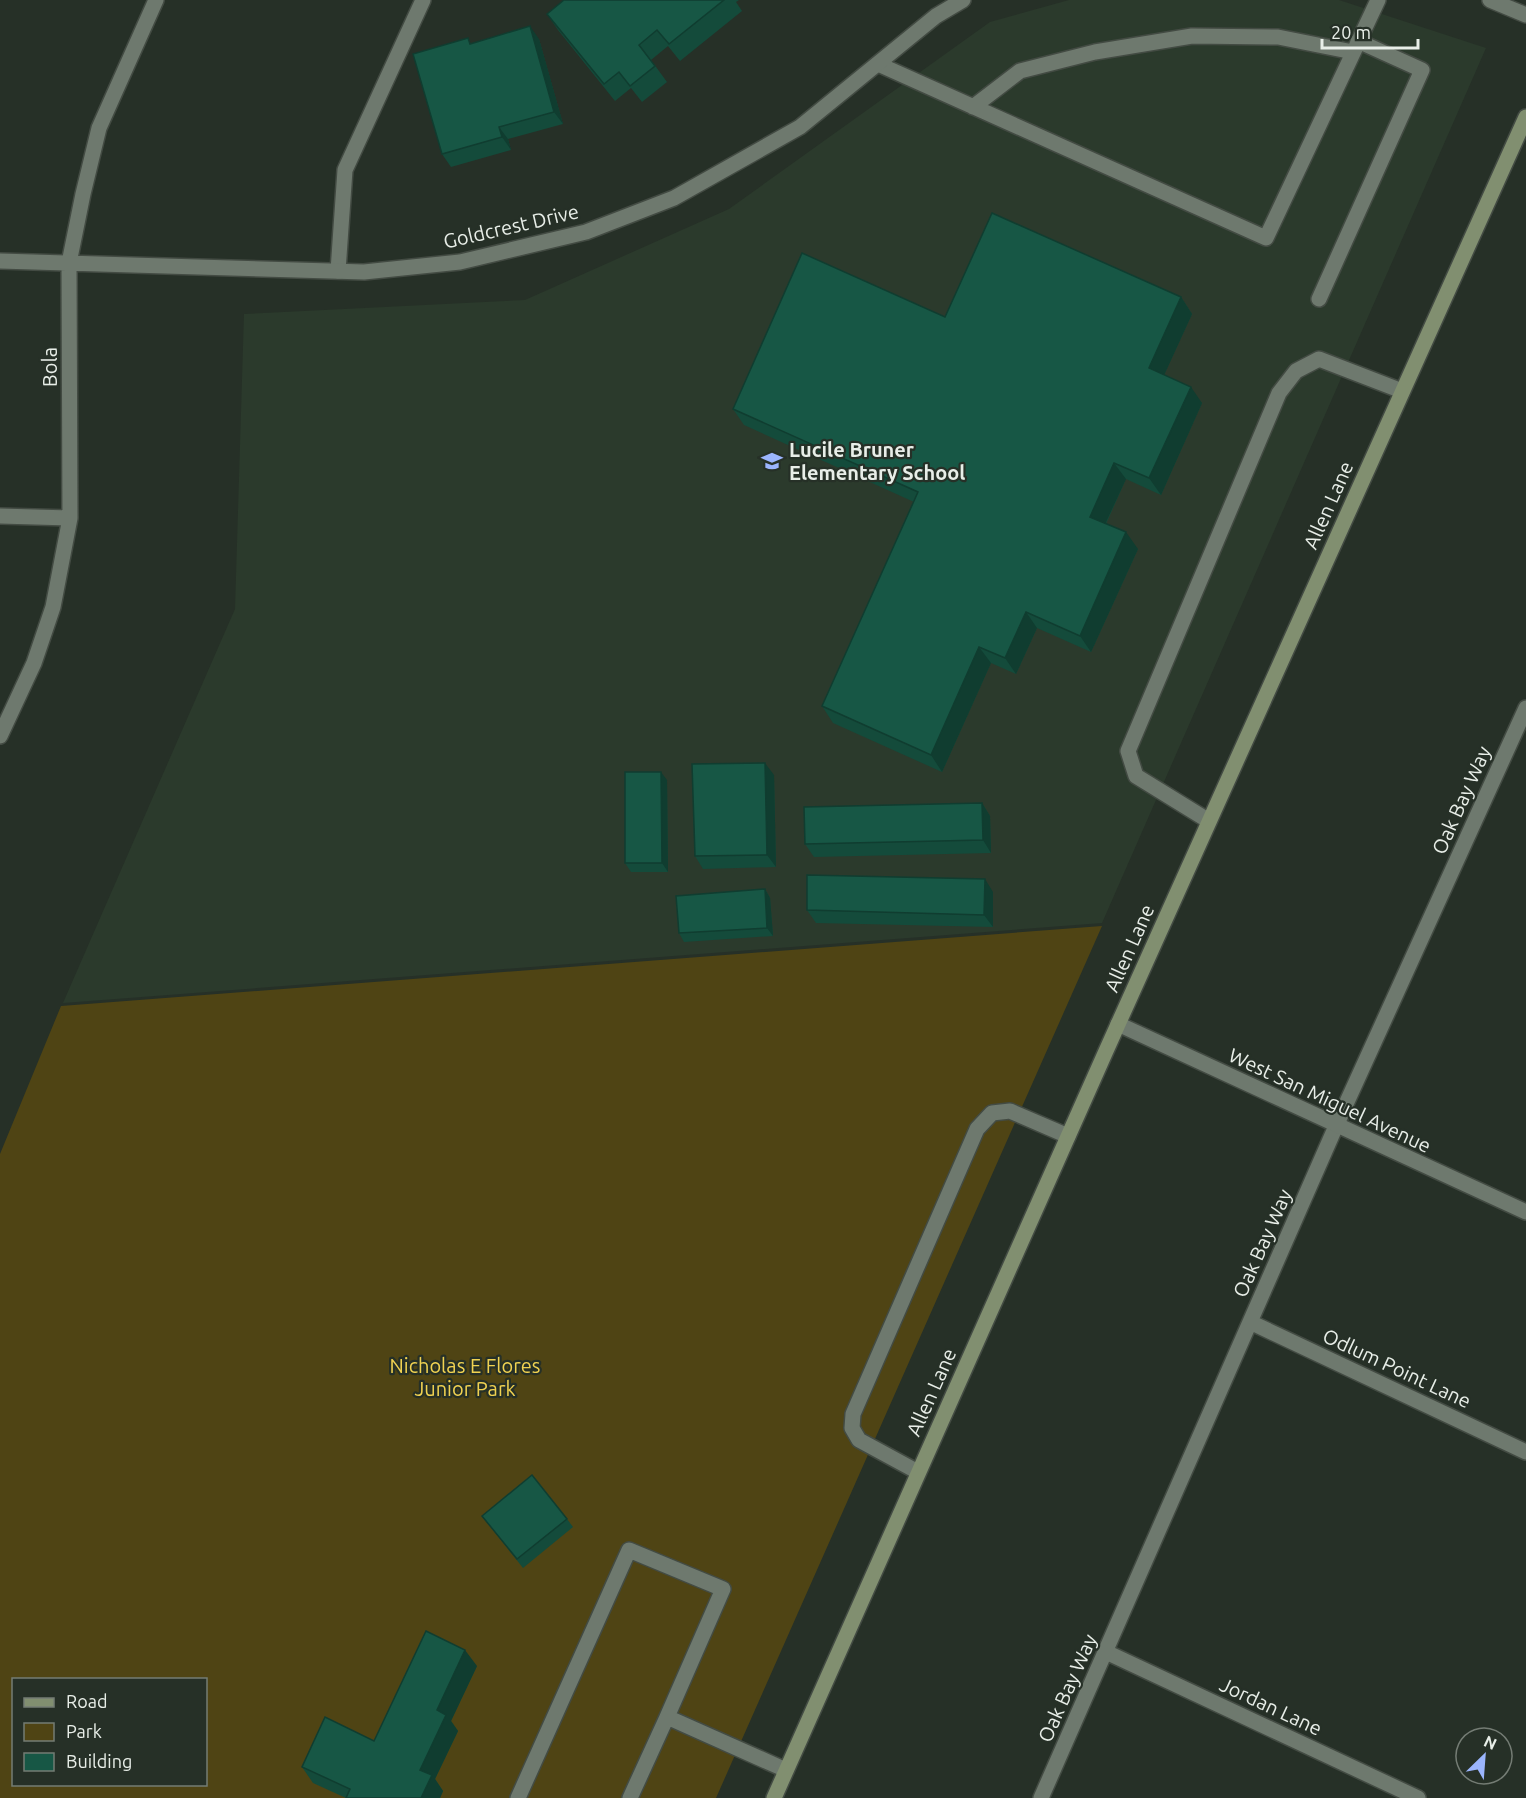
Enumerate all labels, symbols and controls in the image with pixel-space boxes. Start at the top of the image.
scale bar [1322,12,1418,50]
text: 20 m [1331,22,1371,42]
street label: Goldcrest Drive [441,199,581,253]
street label: Bola [38,347,61,387]
place label: Lucile Bruner Elementary School [789,438,965,484]
school or university icon: Lucile Bruner Elementary School [760,449,784,473]
street label: Allen Lane [1298,458,1358,552]
street label: Oak Bay Way [1427,742,1495,858]
street label: Allen Lane [1099,901,1159,995]
street label: West San Miguel Avenue [1225,1043,1435,1157]
street label: Oak Bay Way [1228,1185,1296,1301]
street label: Odlum Point Lane [1319,1324,1475,1412]
street label: Allen Lane [901,1345,961,1439]
park label: Nicholas E Flores Junior Park [390,1354,540,1400]
street label: Oak Bay Way [1033,1630,1101,1746]
street label: Jordan Lane [1216,1672,1326,1740]
legend [12,1678,207,1786]
text: Road [66,1691,108,1711]
text: Park [66,1721,102,1741]
north arrow [1454,1726,1514,1786]
text: N [1481,1732,1500,1753]
text: Building [66,1751,132,1771]

